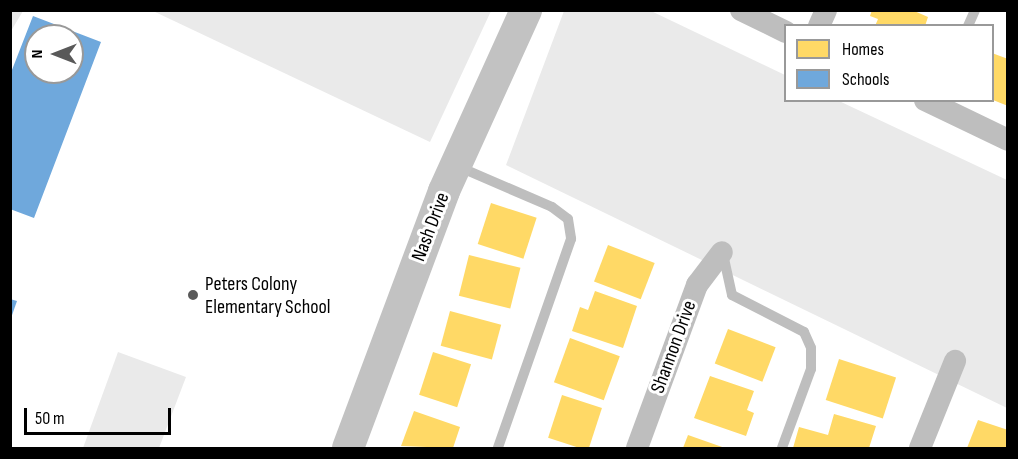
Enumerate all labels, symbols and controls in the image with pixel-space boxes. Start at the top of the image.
north arrow [24,24,84,84]
legend [784,24,994,102]
text: Homes [842,39,884,60]
text: N [28,50,47,58]
text: Schools [842,69,889,90]
street label: Nash Drive [407,189,455,265]
place label: Peters Colony Elementary School [205,272,331,319]
marker: Peters Colony Elementary School [186,288,200,302]
street label: Shannon Drive [646,297,702,397]
scale bar [27,396,174,434]
text: 50 m [35,408,65,429]

